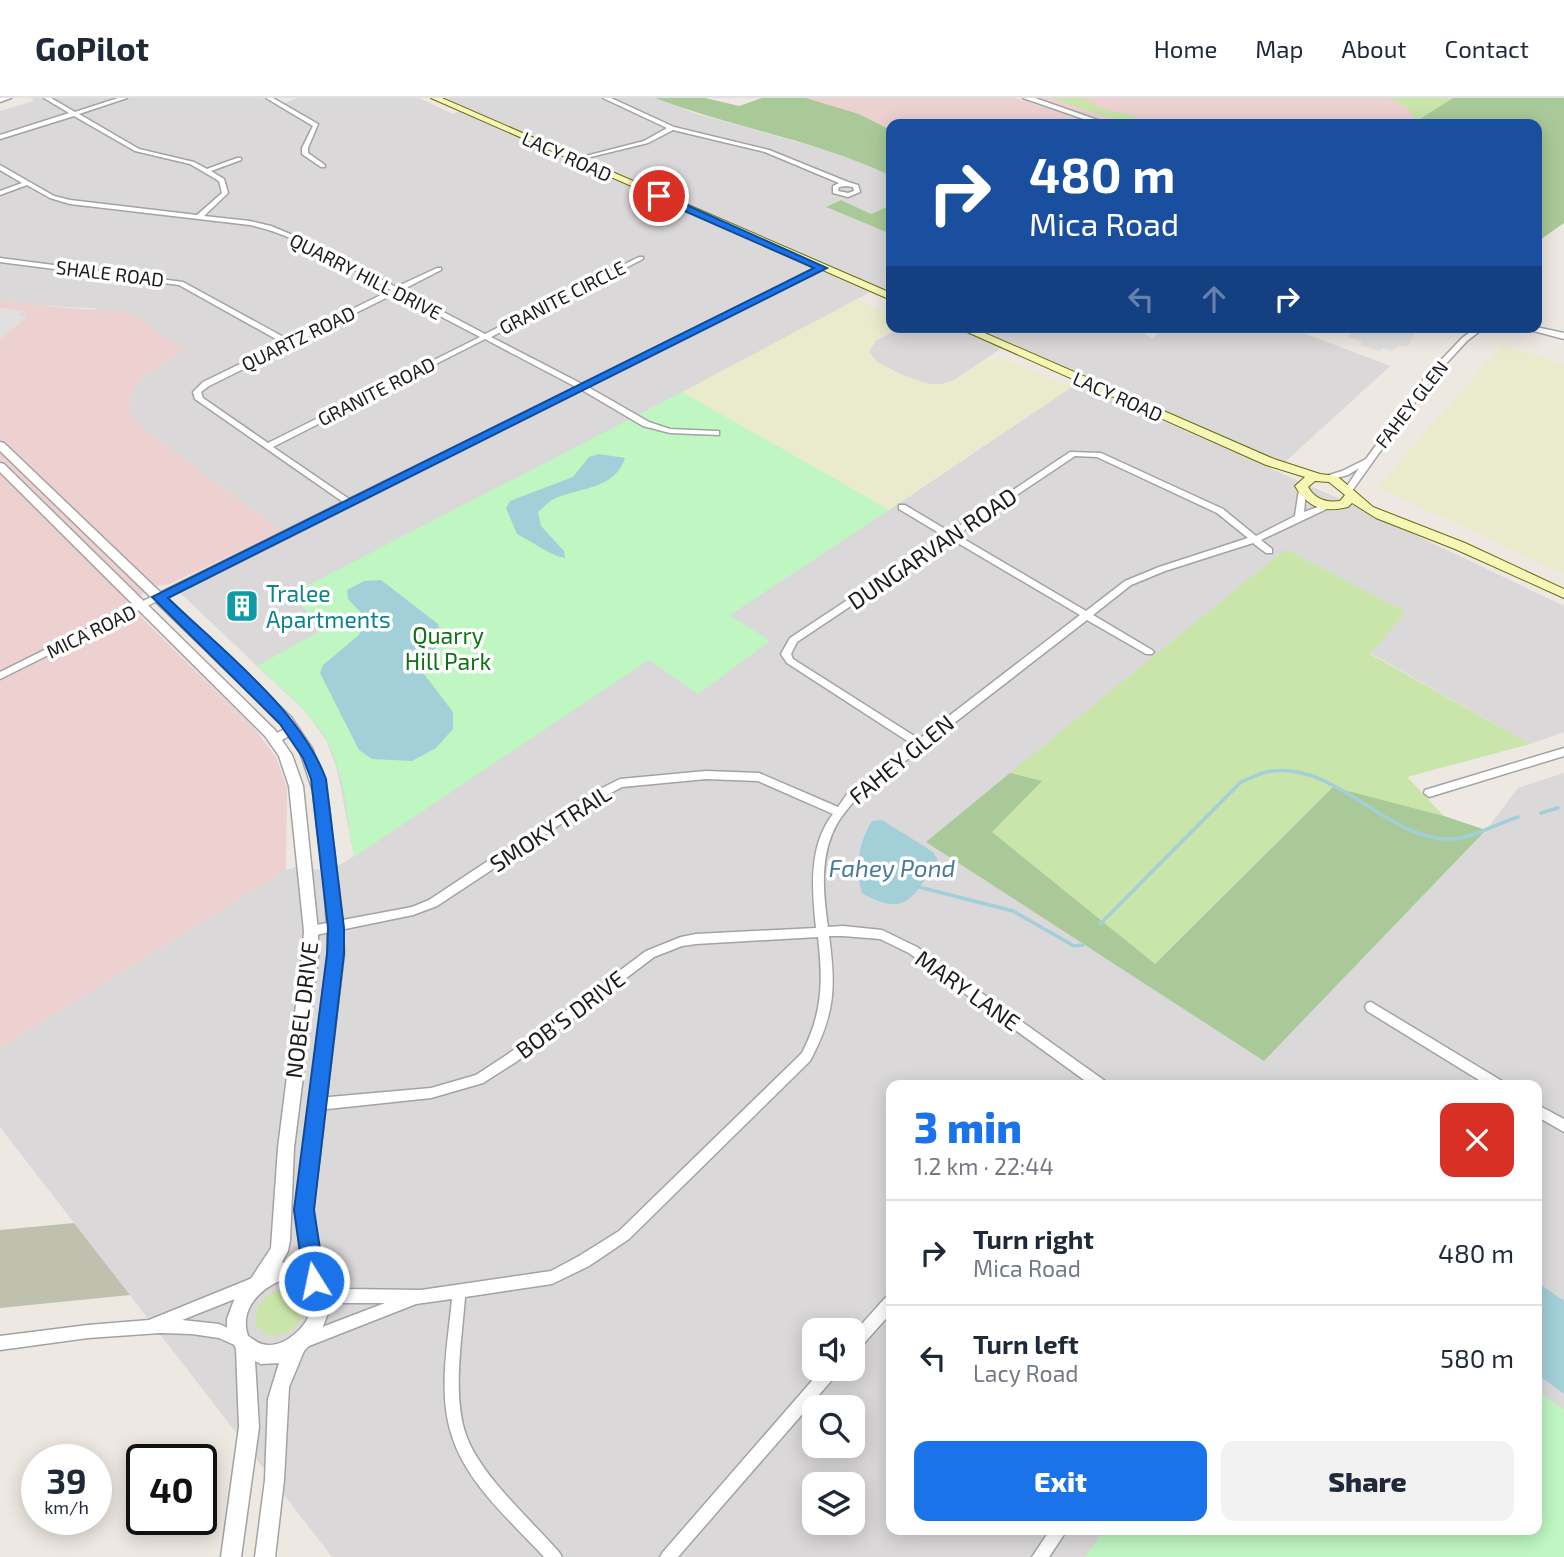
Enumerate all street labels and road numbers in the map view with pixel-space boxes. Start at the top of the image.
street label: LACY ROAD [519,126,615,186]
street label: QUARRY HILL DRIVE [286,228,446,324]
street label: SHALE ROAD [55,255,165,291]
street label: GRANITE CIRCLE [495,255,629,339]
street label: QUARTZ ROAD [237,301,359,375]
street label: GRANITE ROAD [313,352,439,430]
street label: FAHEY GLEN [1370,356,1452,452]
street label: LACY ROAD [1070,366,1166,426]
street label: DUNGARVAN ROAD [842,481,1022,615]
street label: MICA ROAD [42,599,140,663]
street label: FAHEY GLEN [843,708,959,810]
street label: SMOKY TRAIL [484,778,616,878]
street label: NOBEL DRIVE [279,940,323,1080]
street label: MARY LANE [910,944,1026,1036]
street label: BOB'S DRIVE [510,964,630,1064]

